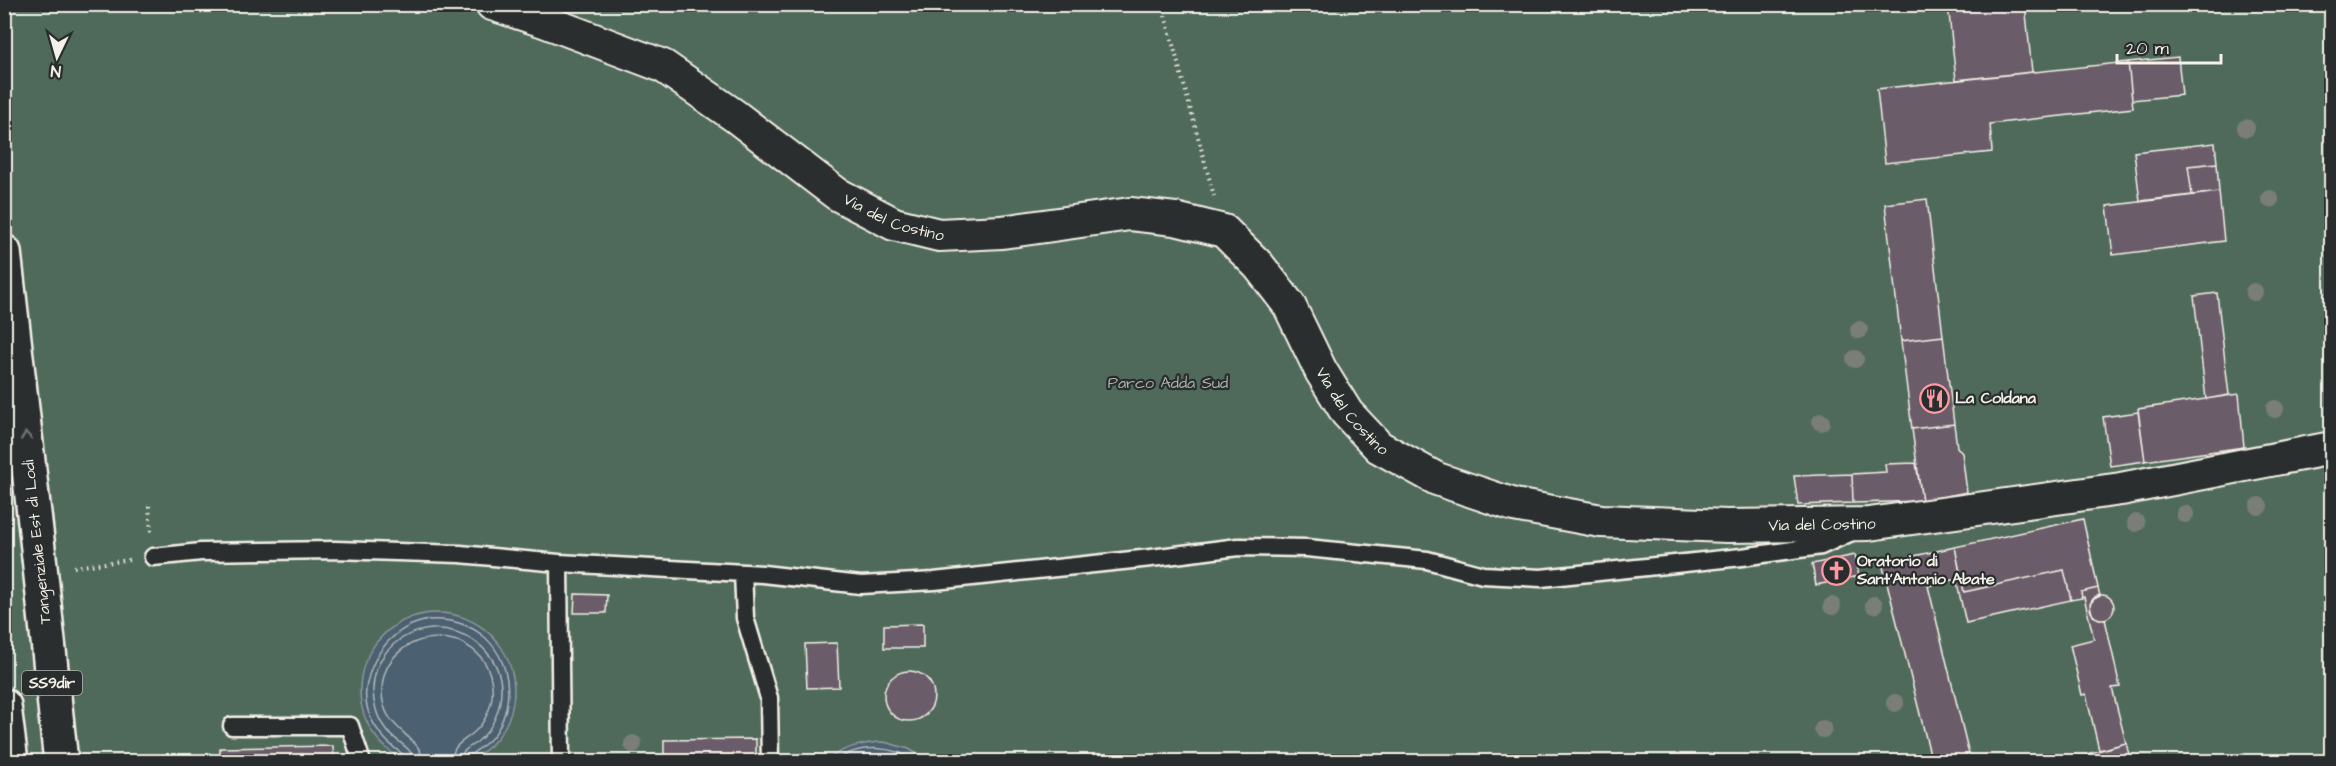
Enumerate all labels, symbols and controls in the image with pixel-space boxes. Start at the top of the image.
north arrow [27,27,87,87]
scale bar [2117,27,2220,65]
text: 20 m [2126,36,2169,61]
text: N [50,60,62,82]
street label: Via del Costino [839,188,944,246]
street label: Via del Costino [1310,363,1392,461]
park label: Parco Adda Sud [1108,372,1228,394]
restaurant icon: La Coldana [1918,382,1950,414]
place label: La Coldana [1955,387,2037,409]
one-way arrow [20,432,32,441]
street label: Tangenziale Est di Lodi [17,458,58,625]
street label: Via del Costino [1768,512,1877,536]
place label: Oratorio di Sant'Antonio Abate [1856,550,1995,590]
church icon: Oratorio di Sant'Antonio Abate [1820,554,1852,586]
road number: SS9dir [22,671,82,695]

